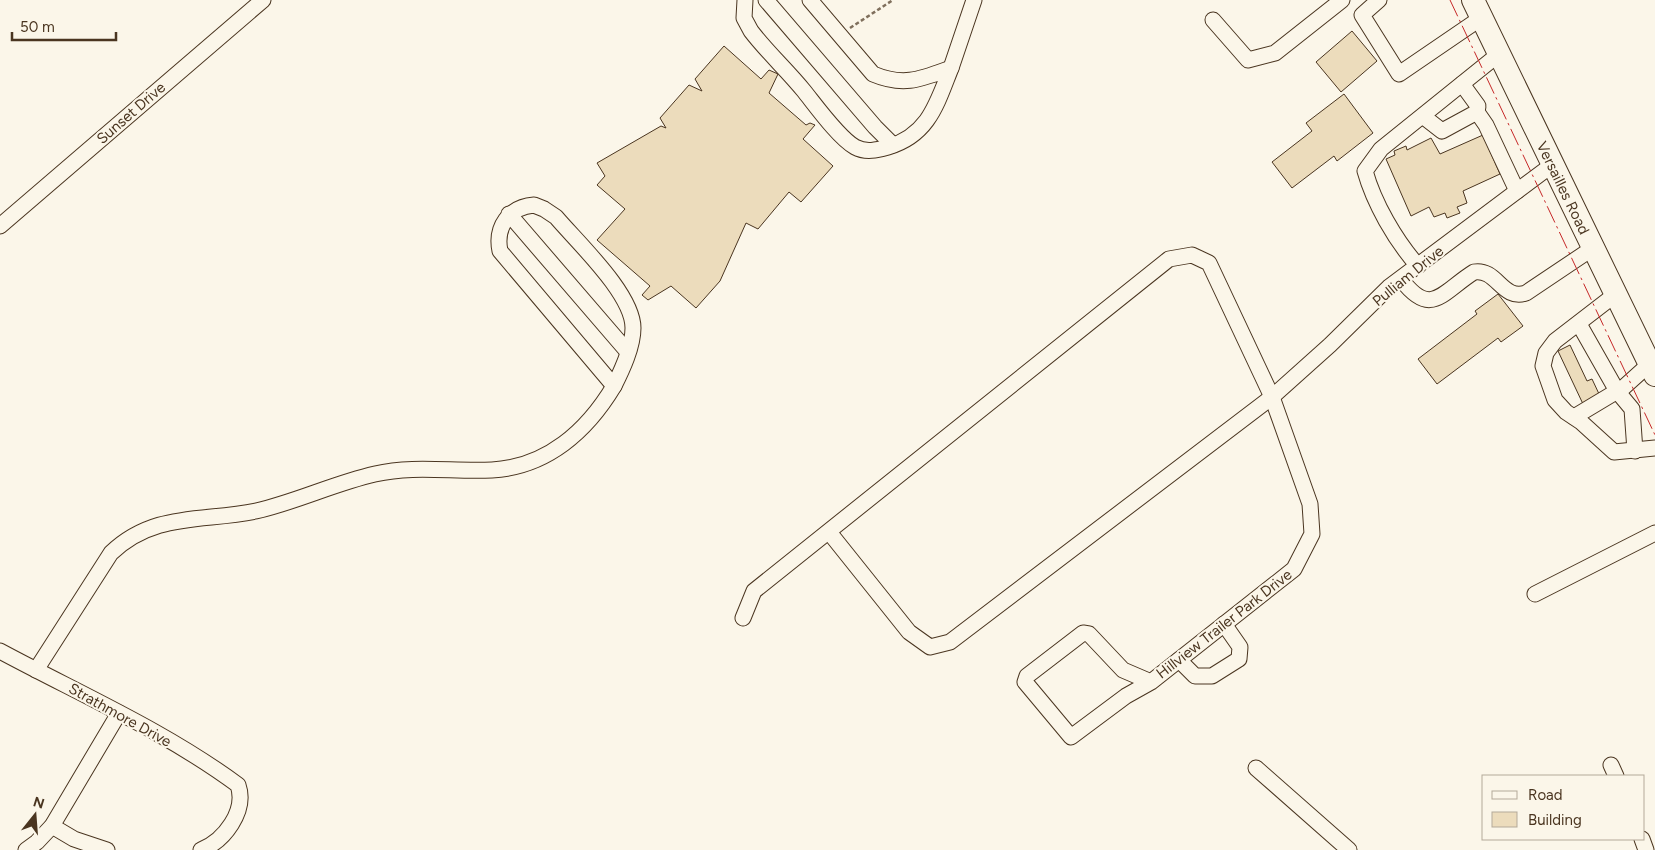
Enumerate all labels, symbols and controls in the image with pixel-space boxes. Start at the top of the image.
scale bar [12,10,116,42]
text: 50 m [20,18,55,36]
street label: Sunset Drive [93,78,169,148]
street label: Versailles Road [1533,139,1593,237]
street label: Pulliam Drive [1369,242,1447,310]
street label: Hillview Trailer Park Drive [1153,565,1295,683]
street label: Strathmore Drive [65,679,175,751]
legend [1482,775,1645,840]
text: Road [1528,786,1563,804]
north arrow [10,790,60,840]
text: N [31,793,46,813]
text: Building [1528,811,1582,829]

